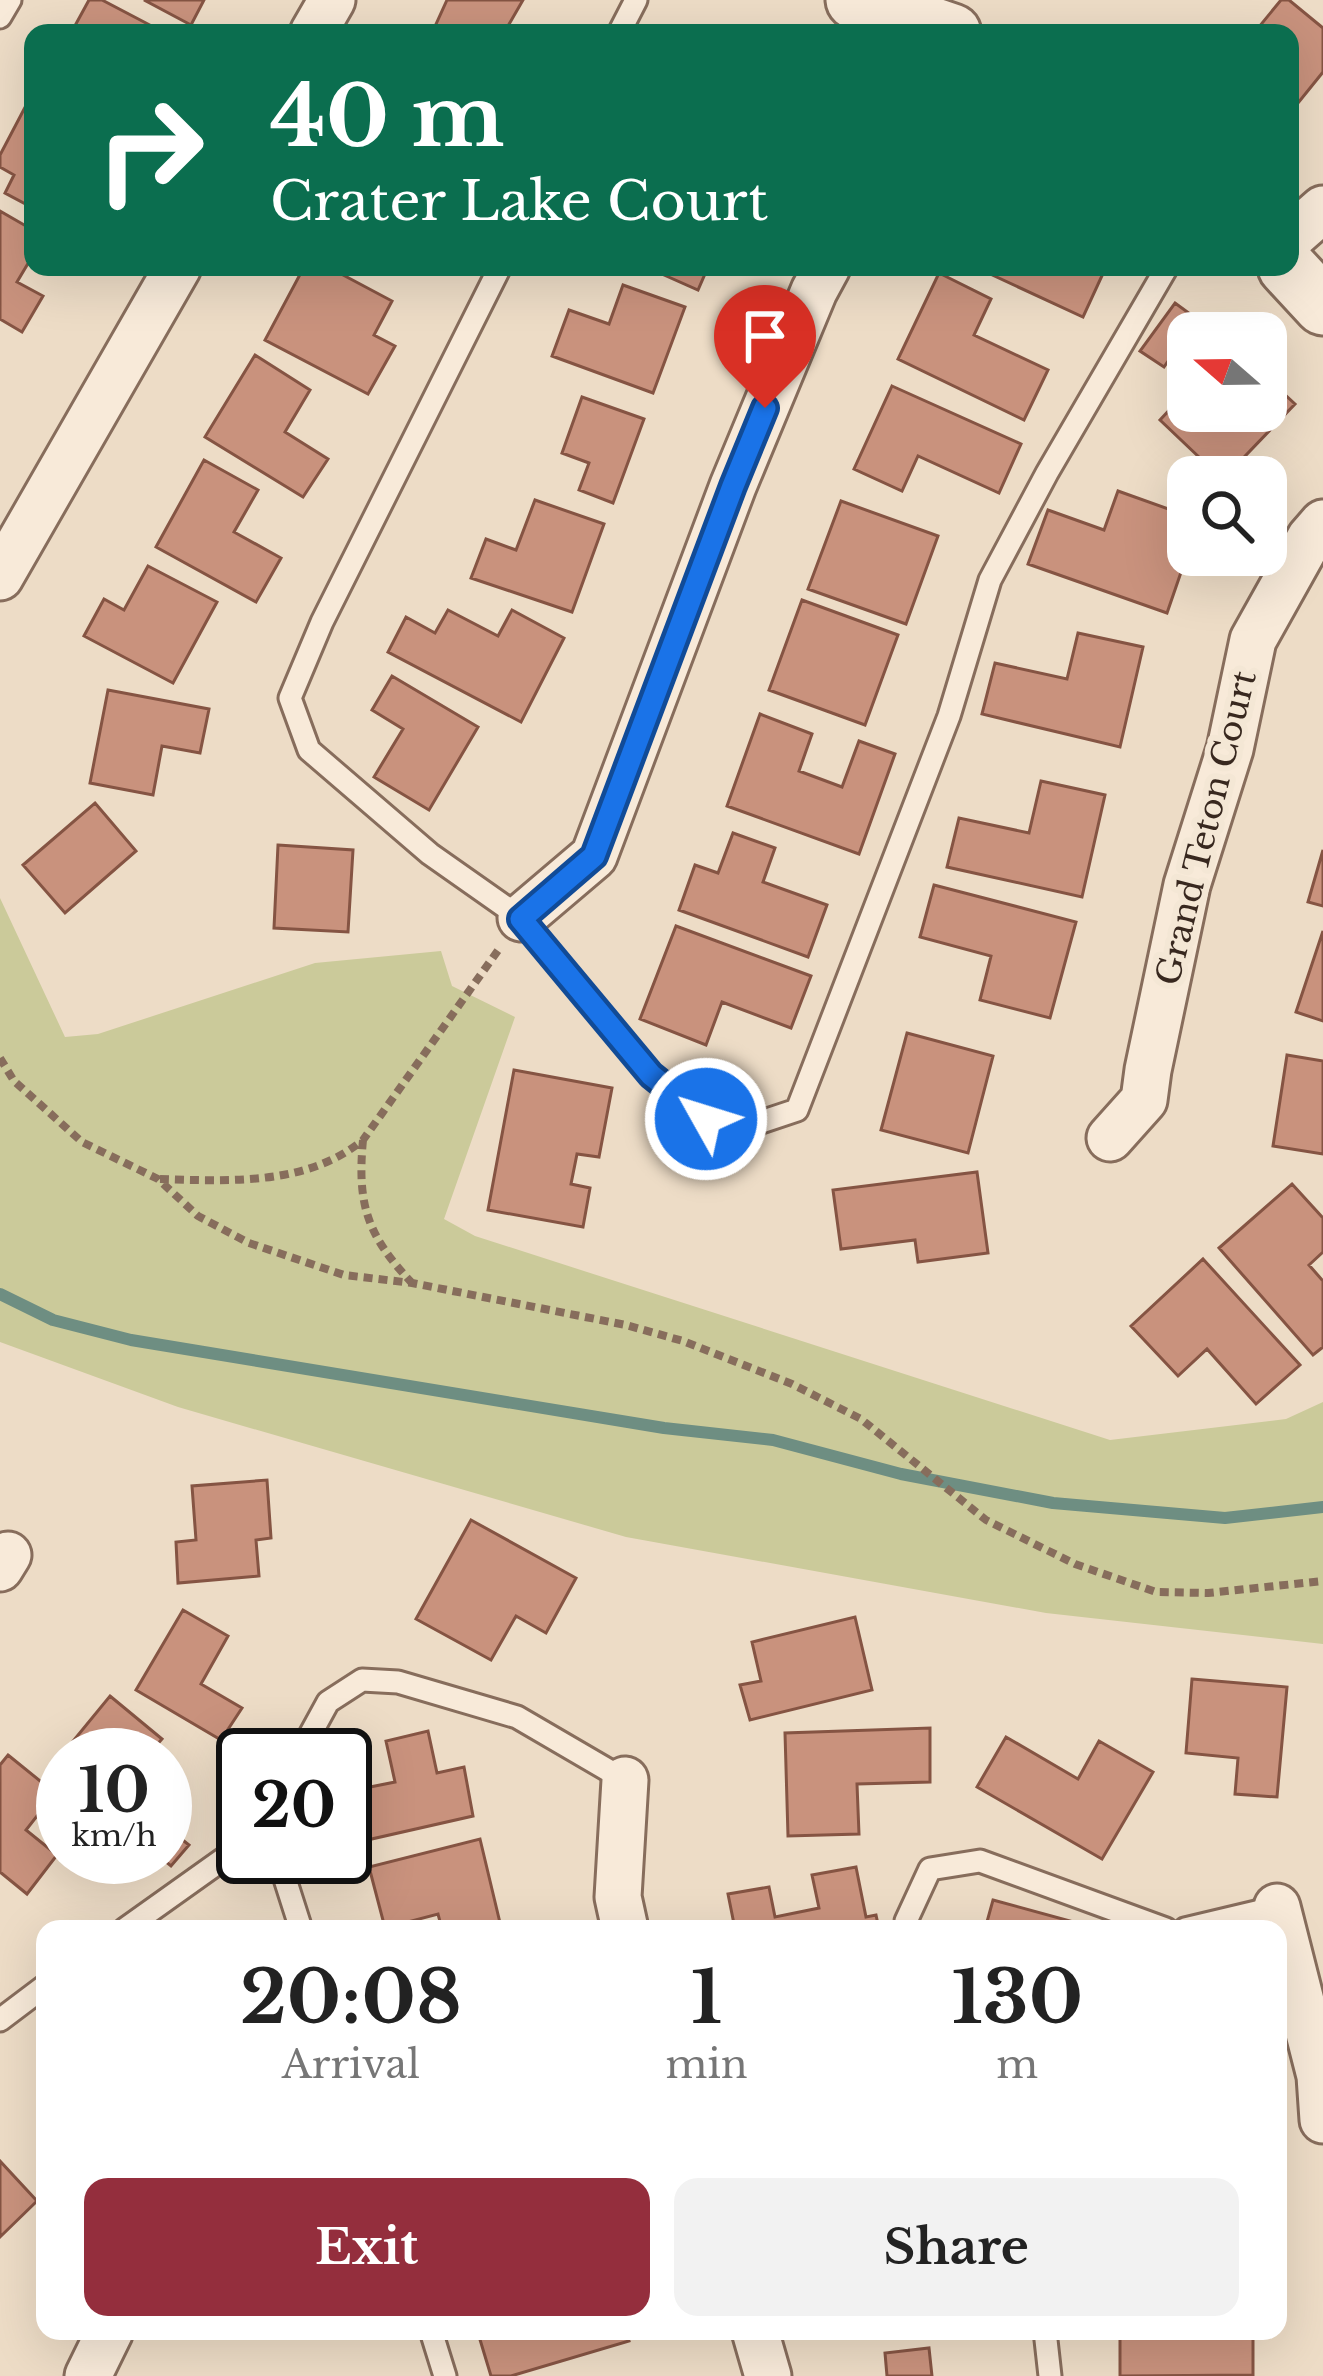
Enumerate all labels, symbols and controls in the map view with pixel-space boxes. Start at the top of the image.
text: 40 m [270,65,504,169]
icon: right [72,72,228,228]
text: Crater Lake Court [270,168,768,235]
pin [714,285,816,408]
icon: arrive [732,303,798,369]
north arrow [1167,312,1287,432]
map controls [1167,312,1287,576]
button: search [1167,456,1287,576]
street label: Grand Teton Court [1147,666,1265,990]
position arrow [643,1056,769,1182]
speed limit sign: 20 [216,1728,372,1884]
text: 10 [78,1754,150,1828]
text: km/h [71,1817,157,1854]
text: 20:08 [240,1953,462,2042]
text: 1 [691,1953,722,2042]
text: 130 [951,1953,1083,2042]
text: Arrival [282,2040,420,2089]
text: min [666,2040,748,2089]
text: m [996,2040,1038,2089]
button: Exit [84,2178,650,2316]
button: Share [674,2178,1239,2316]

